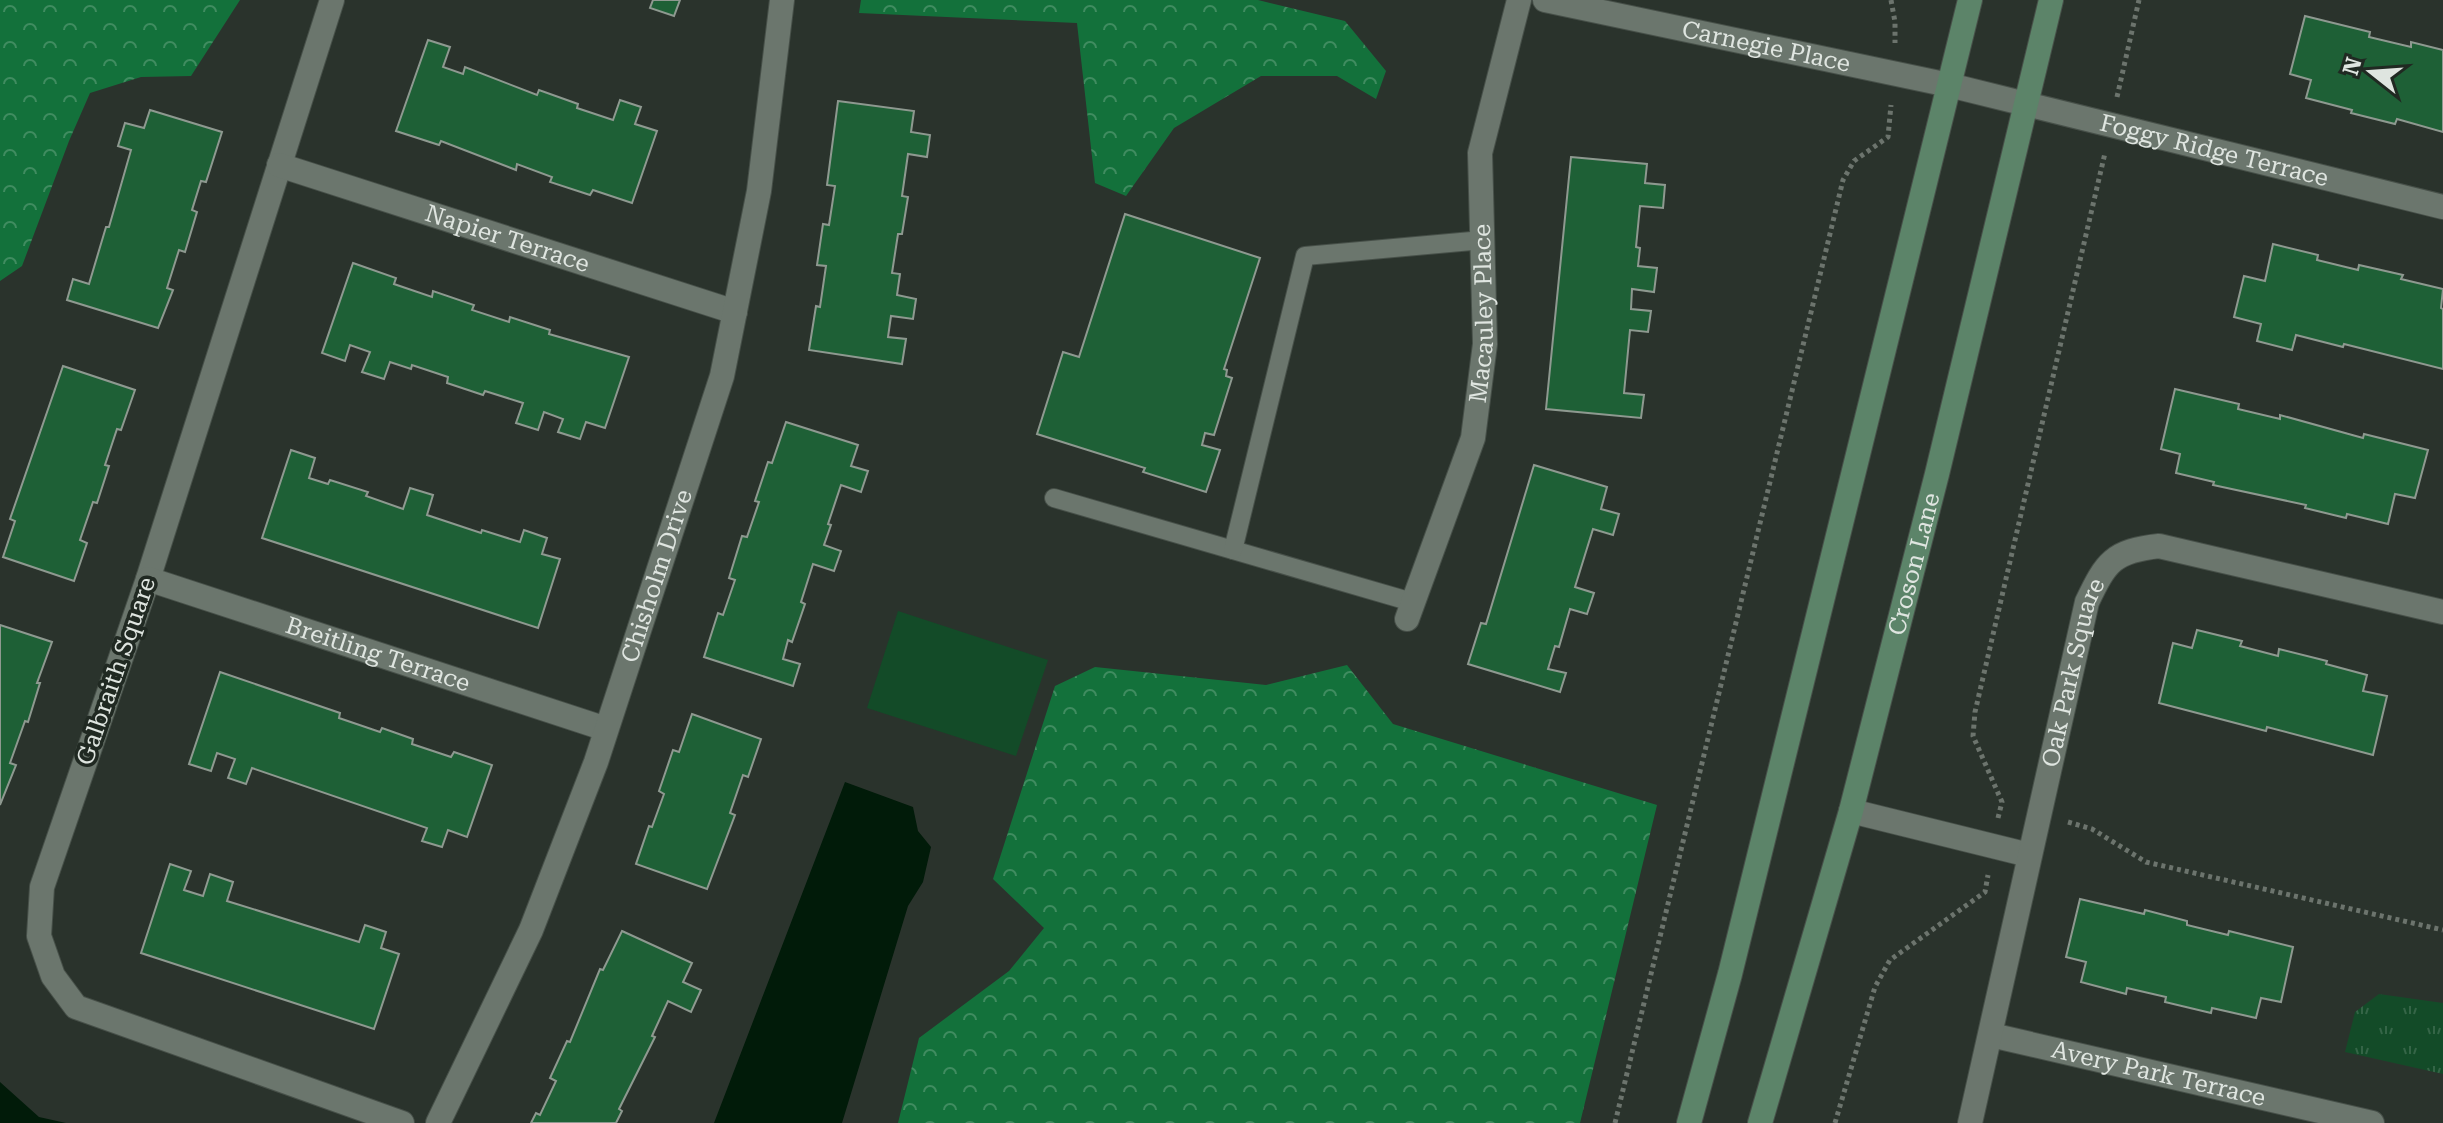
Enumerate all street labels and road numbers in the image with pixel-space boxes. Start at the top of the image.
street label: Carnegie Place [1679,15,1853,78]
street label: Foggy Ridge Terrace [2097,109,2331,192]
street label: Napier Terrace [422,199,593,278]
street label: Macauley Place [1464,223,1499,404]
street label: Chisholm Drive [615,486,698,666]
street label: Croson Lane [1882,490,1946,638]
street label: Galbraith Square [71,573,161,769]
street label: Oak Park Square [2036,573,2111,770]
street label: Breitling Terrace [282,611,474,698]
street label: Avery Park Terrace [2049,1035,2268,1112]

